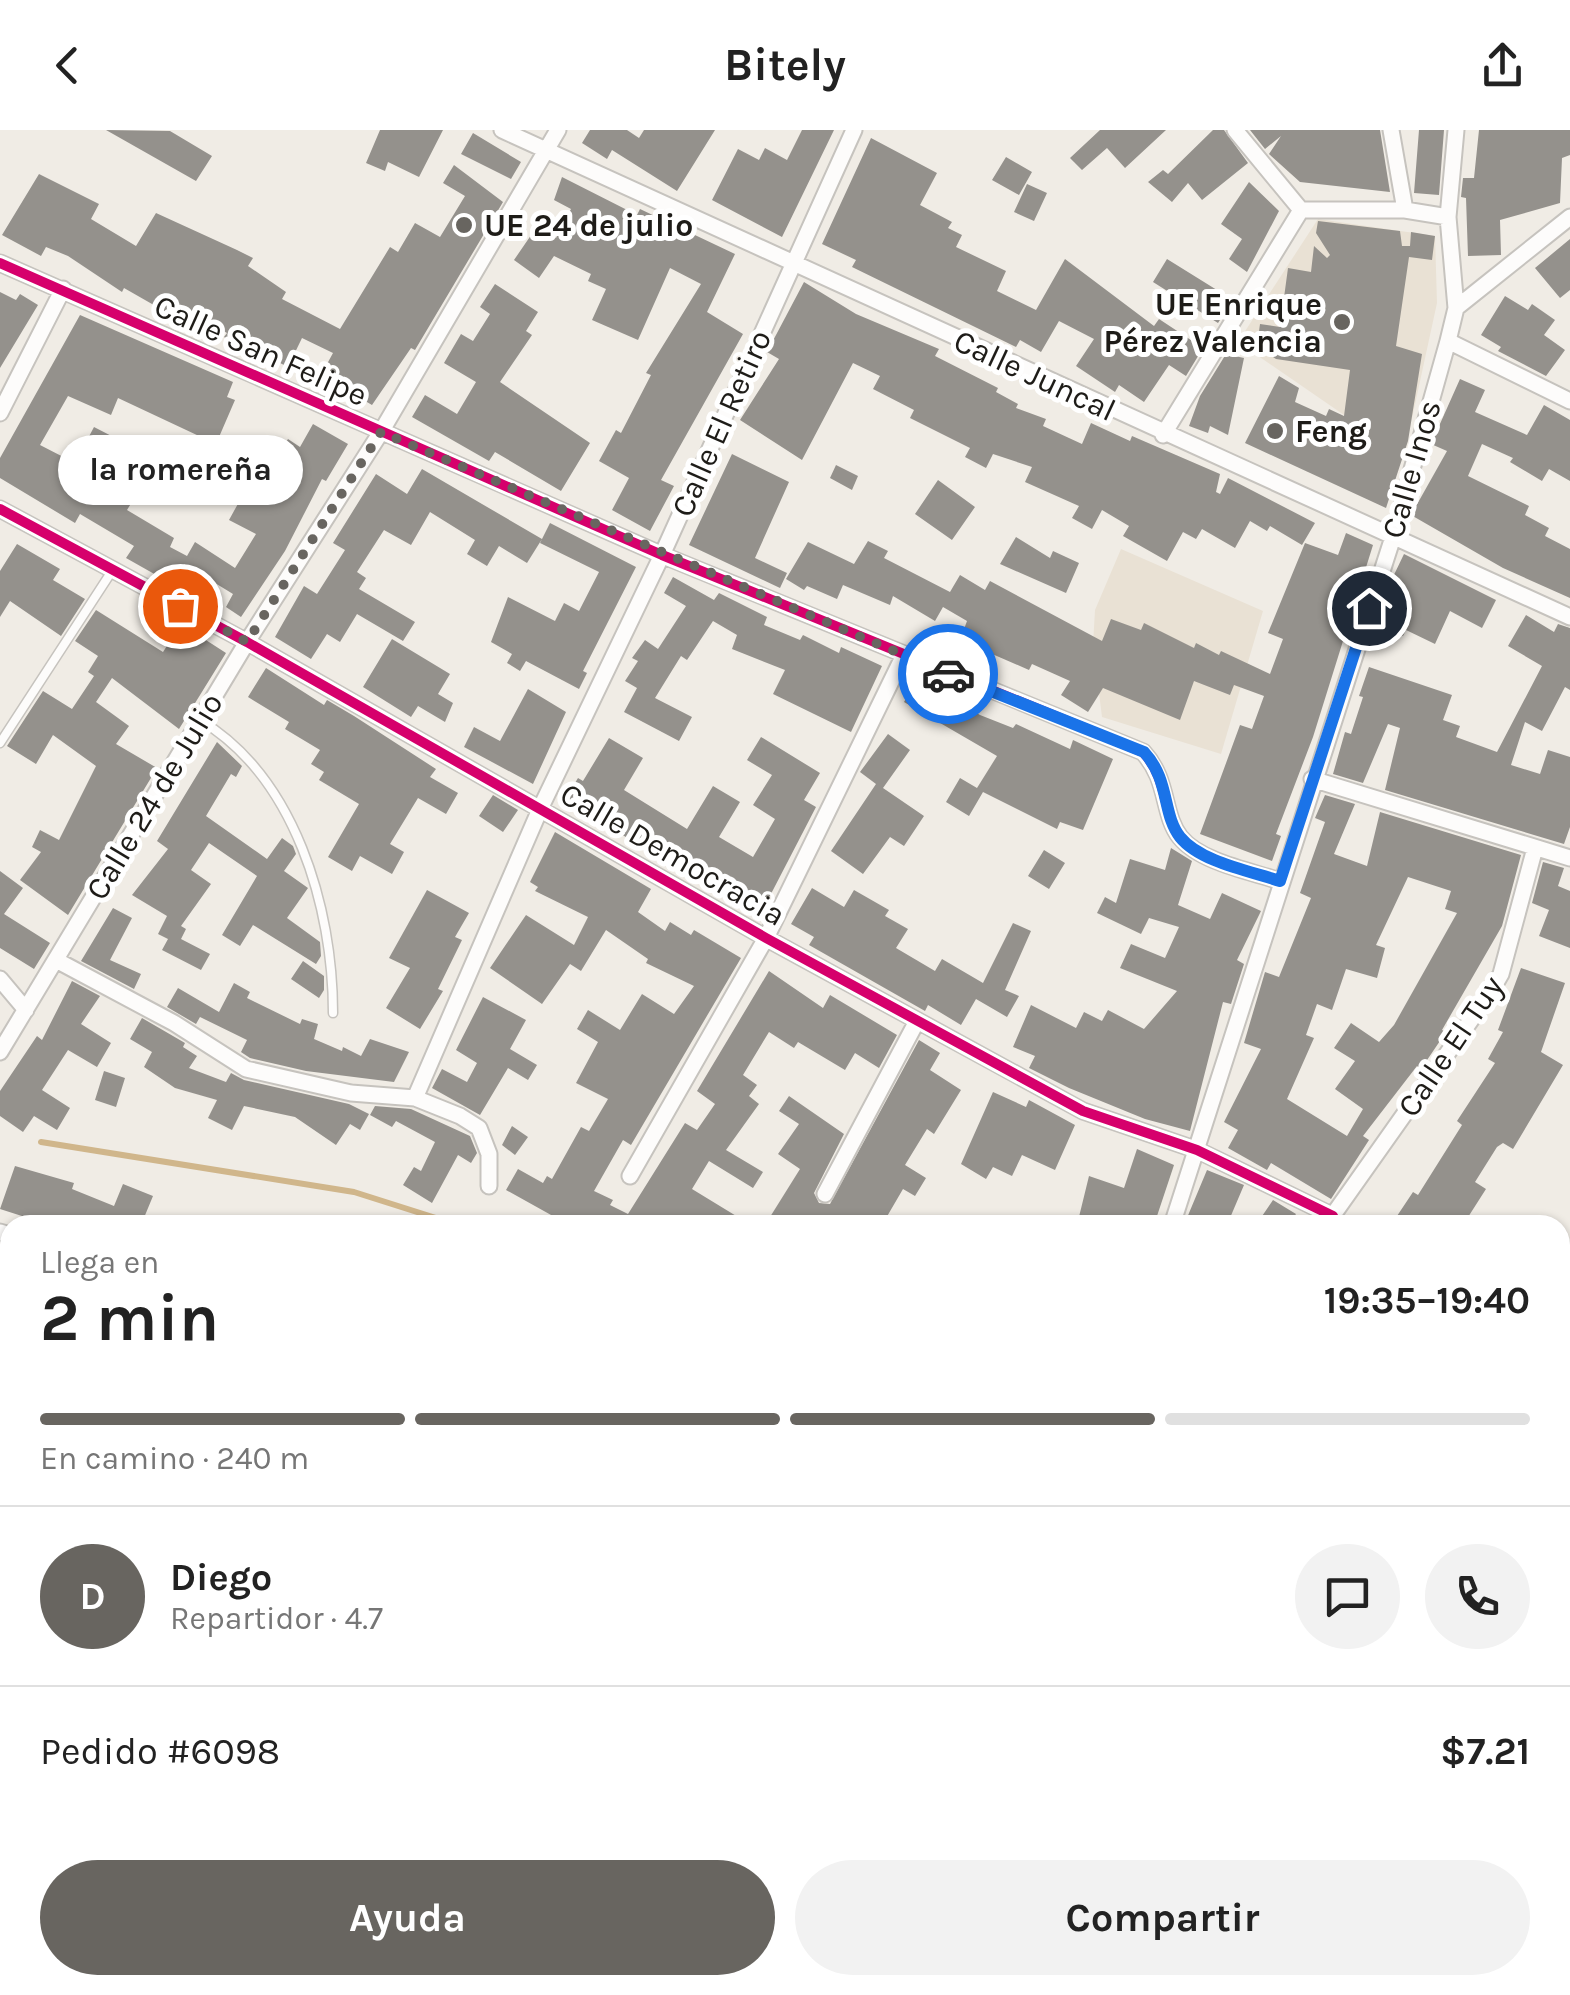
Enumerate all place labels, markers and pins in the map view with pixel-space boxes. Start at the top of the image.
place label: UE 24 de julio [484,207,693,244]
marker: UE 24 de julio [453,214,475,236]
place label: UE Enrique Pérez Valencia [1103,286,1322,360]
marker: UE Enrique Pérez Valencia [1331,311,1353,333]
place label: Feng [1295,413,1367,450]
marker: Feng [1264,420,1286,442]
callout: la romereña [58,436,302,506]
pin [138,564,223,649]
pin [1327,566,1412,651]

